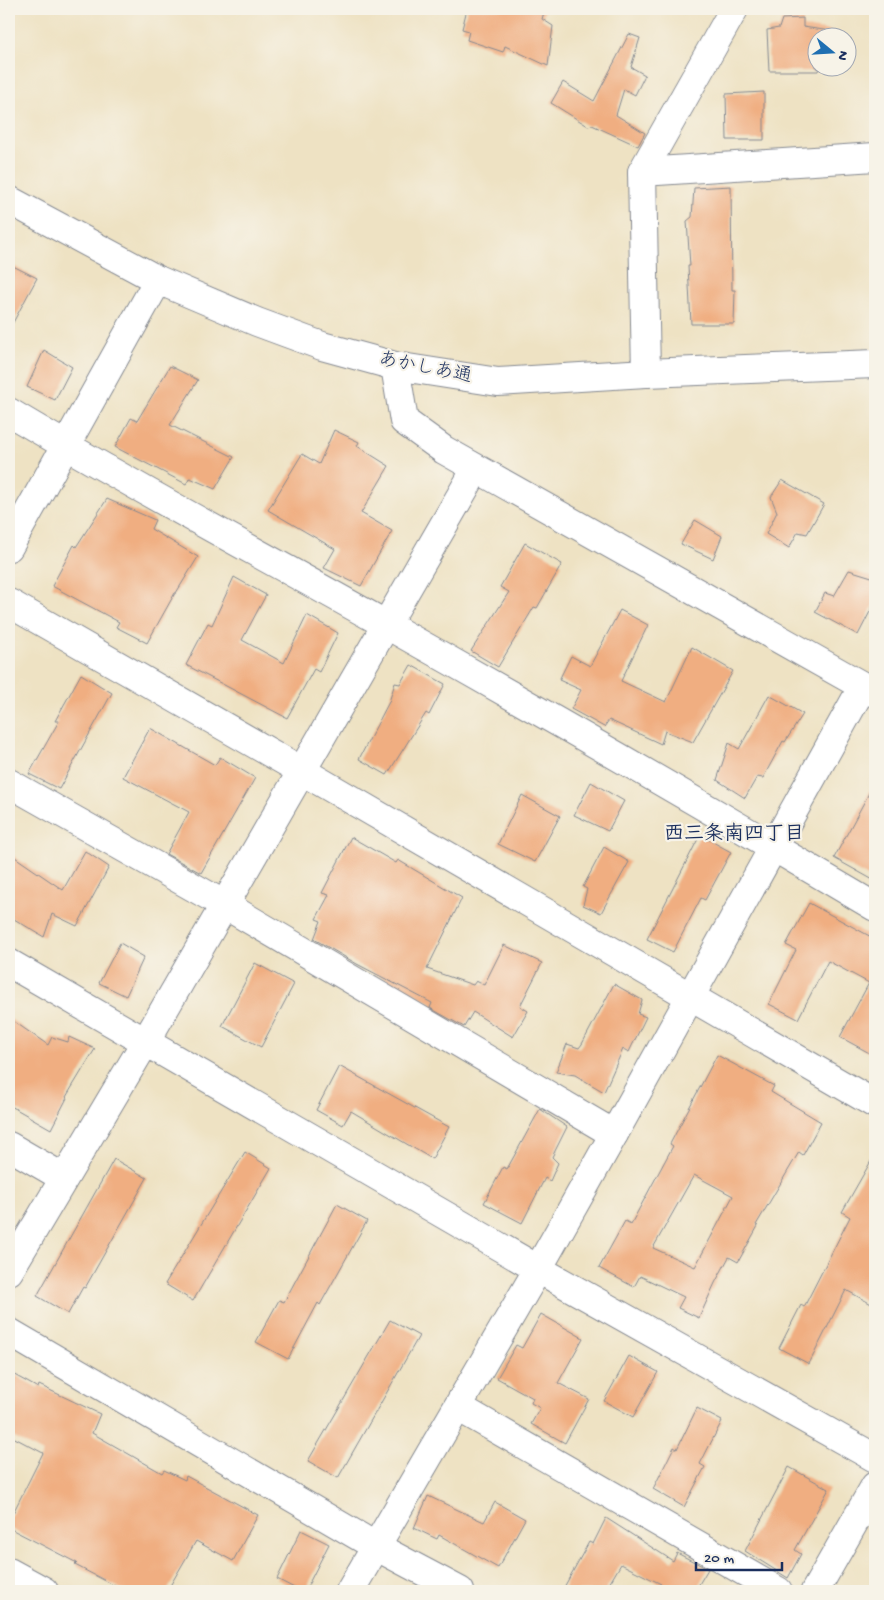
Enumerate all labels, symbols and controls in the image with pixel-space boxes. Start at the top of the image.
north arrow [806,28,856,78]
text: N [832,48,851,62]
street label: あかしあ通 [376,349,474,389]
district label: 西三条南四丁目 [664,822,804,847]
scale bar [696,1540,783,1572]
text: 20 m [704,1550,734,1568]

